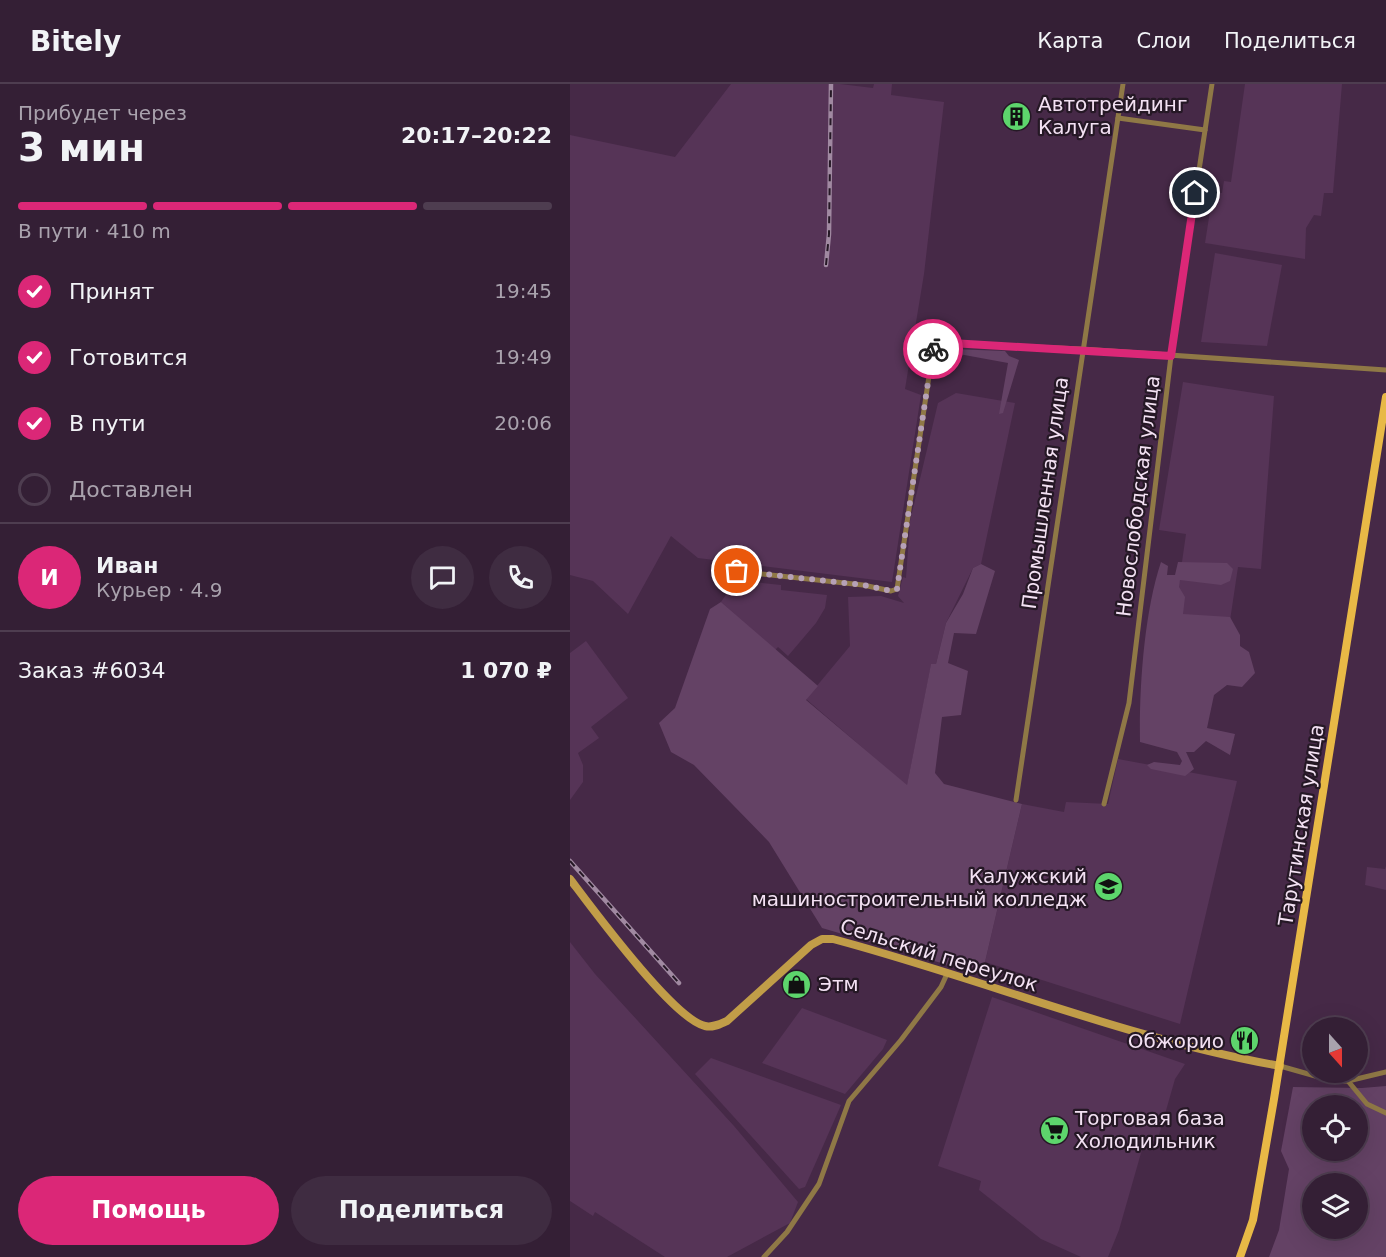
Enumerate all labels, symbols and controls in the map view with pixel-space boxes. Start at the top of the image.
text: Bitely [30,25,121,58]
text: Карта [1037,29,1103,53]
text: Слои [1136,29,1191,53]
text: Поделиться [1224,29,1356,53]
place label: Автотрейдинг Калуга [1038,92,1187,139]
building icon: Автотрейдинг Калуга [1001,100,1033,132]
text: Прибудет через [18,101,187,125]
text: 20:17–20:22 [401,123,552,148]
text: 3 мин [18,125,145,170]
pin [1169,167,1220,218]
icon: home [1178,176,1211,209]
text: В пути · 410 m [18,219,171,243]
icon: check [18,275,51,308]
text: Принят [69,279,154,304]
text: 19:45 [494,279,552,303]
courier [903,319,963,379]
icon: bike [917,333,950,366]
icon: check [18,341,51,374]
text: Готовится [69,345,188,370]
text: 19:49 [494,345,552,369]
street label: Новослободская улица [1111,374,1165,618]
street label: Промышленная улица [1017,375,1073,611]
icon: check [18,407,51,440]
text: В пути [69,411,146,436]
text: 20:06 [494,411,552,435]
text: Доставлен [69,477,193,502]
pin [711,545,762,596]
button: chat [411,546,474,609]
button: phone [489,546,552,609]
text: Иван [96,553,158,578]
icon: bag [720,554,753,587]
text: И [40,565,59,590]
text: Курьер · 4.9 [96,578,222,602]
text: Заказ #6034 [18,658,165,683]
text: 1 070 ₽ [460,658,552,683]
street label: Тарутинская улица [1273,722,1329,929]
place label: Калужский машиностроительный колледж [752,864,1087,911]
school or university icon: Калужский машиностроительный колледж [1092,871,1124,903]
street label: Сельский переулок [837,913,1041,997]
shop icon: Этм [781,968,813,1000]
place label: Этм [818,972,859,996]
north arrow [1302,1017,1368,1083]
map controls [1302,1017,1368,1239]
restaurant icon: Обжорио [1229,1025,1261,1057]
place label: Обжорио [1128,1029,1224,1053]
button: locate [1302,1095,1368,1161]
place label: Торговая база Холодильник [1074,1106,1225,1153]
supermarket icon: Торговая база Холодильник [1038,1114,1070,1146]
button: layers [1302,1173,1368,1239]
button: Помощь [18,1176,279,1245]
button: Поделиться [291,1176,552,1245]

